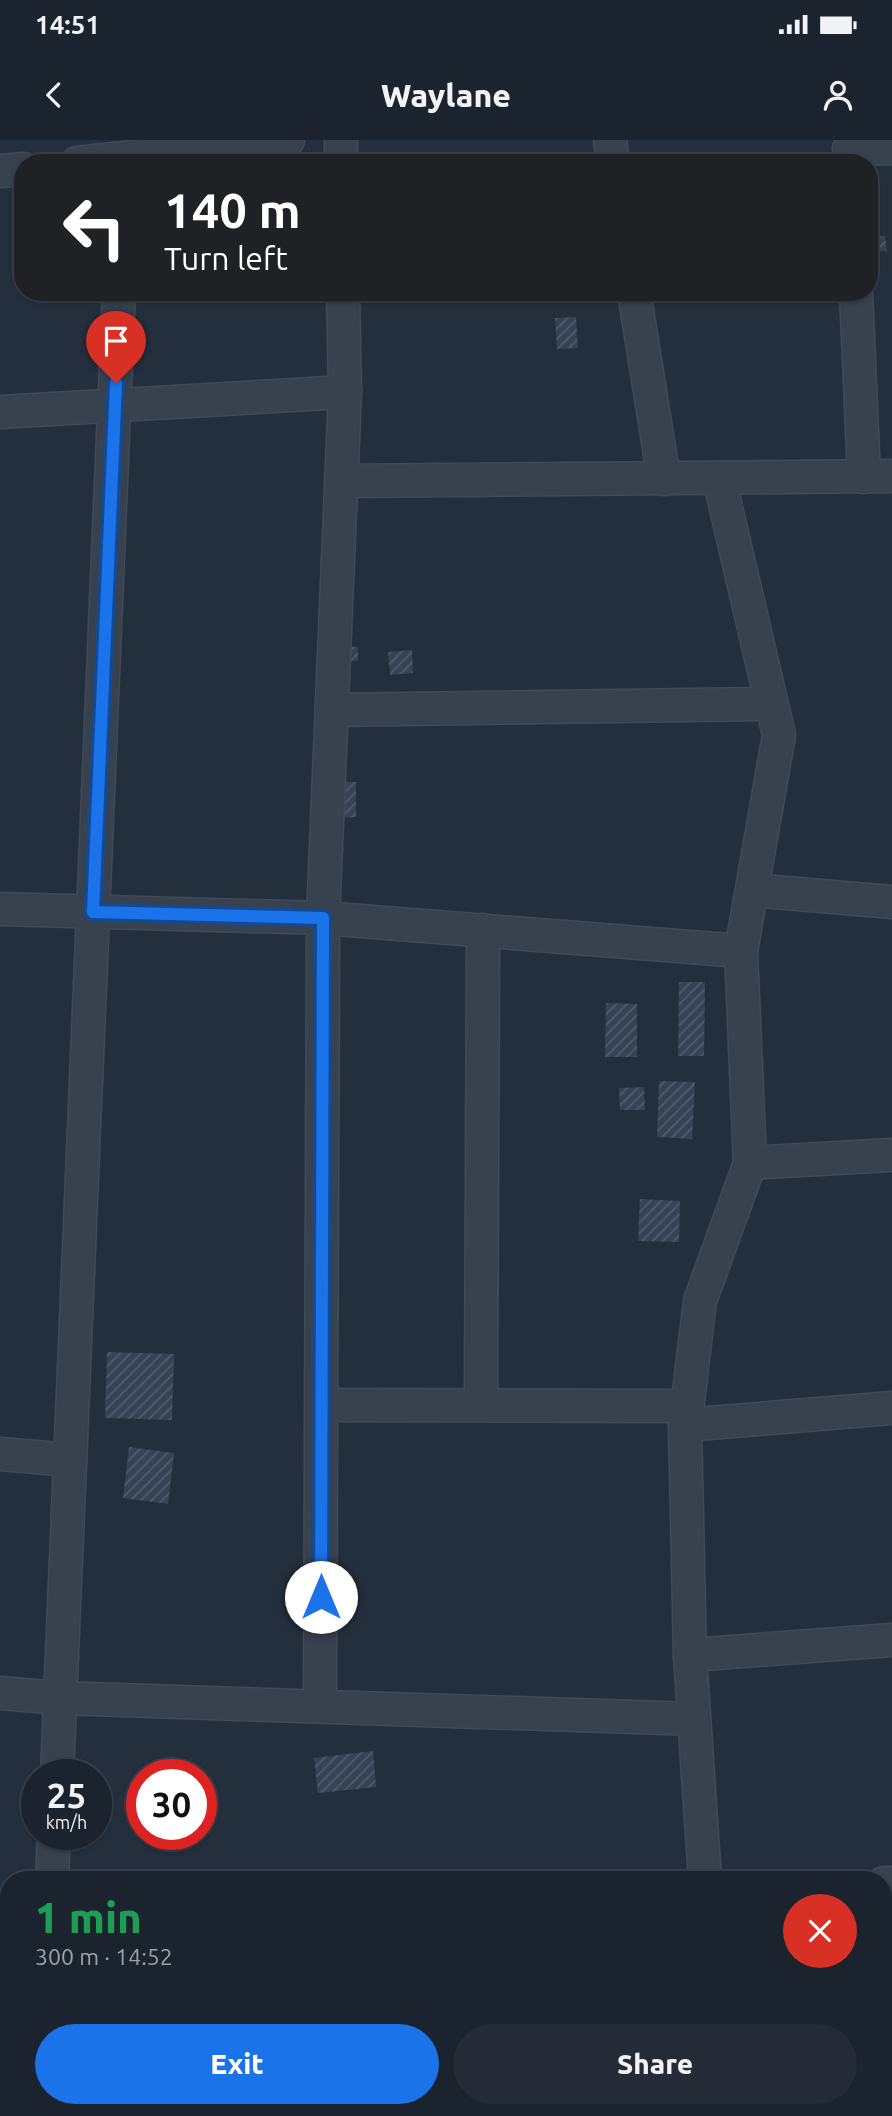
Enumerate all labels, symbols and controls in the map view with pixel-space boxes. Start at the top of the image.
text: 14:51 [35,10,100,39]
icon: back [35,76,73,114]
icon: person [819,76,857,114]
text: Waylane [381,77,511,113]
icon: left [49,182,140,273]
text: 140 m [164,182,301,237]
text: Turn left [164,240,288,276]
pin [86,311,146,383]
icon: arrive [97,322,135,360]
position arrow [284,1560,358,1634]
speed limit sign: 30 [126,1759,217,1850]
text: 25 [47,1775,86,1815]
text: km/h [46,1812,87,1832]
text: 1 min [35,1894,142,1941]
button: close [783,1894,857,1968]
text: 300 m · 14:52 [35,1944,173,1969]
button: Exit [35,2024,439,2104]
button: Share [453,2024,857,2104]

